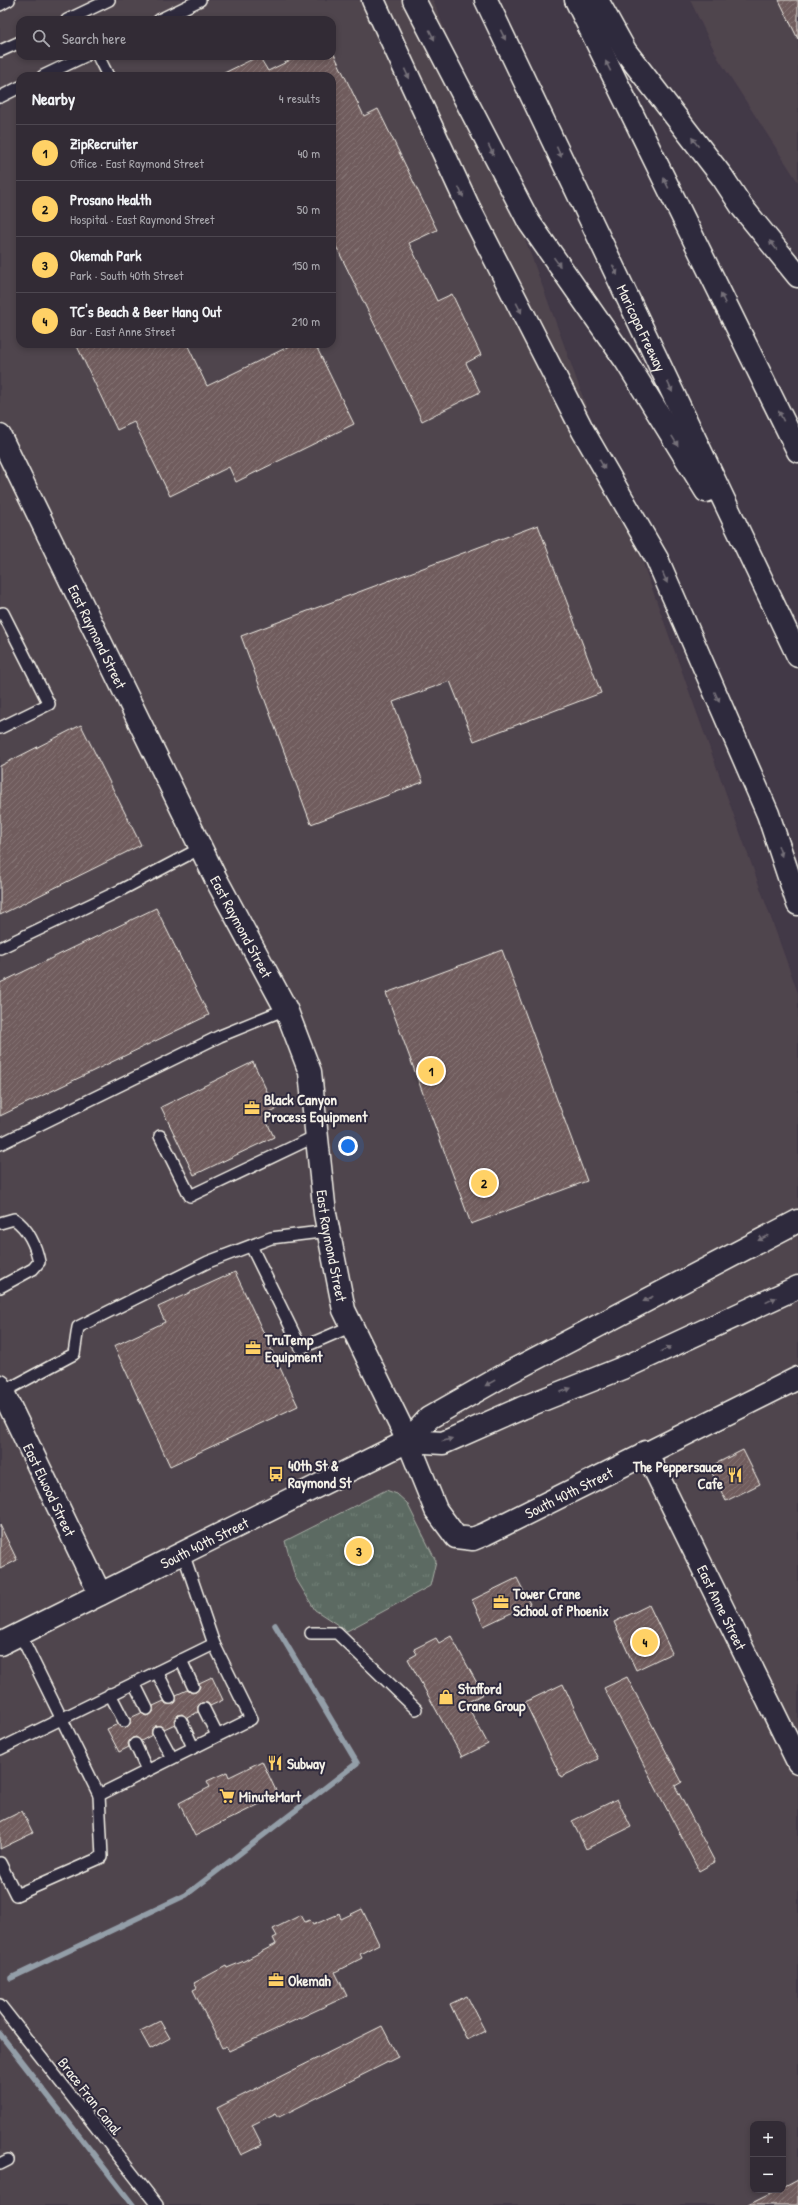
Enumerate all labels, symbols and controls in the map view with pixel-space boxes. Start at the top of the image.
search box [16,16,336,60]
icon: search [30,27,52,49]
text: Search here [62,28,126,49]
one-way arrow [428,29,435,40]
one-way arrow [500,29,506,41]
one-way arrow [605,61,611,72]
one-way arrow [404,68,410,80]
text: Nearby [32,87,75,110]
text: 4 results [279,89,320,107]
text: ZipRecruiter [70,133,138,154]
one-way arrow [691,136,699,147]
text: 1 [43,144,47,162]
text: 40 m [297,144,320,162]
one-way arrow [488,144,495,156]
one-way arrow [556,146,562,158]
text: Office · East Raymond Street [70,154,204,172]
one-way arrow [663,177,669,189]
one-way arrow [458,186,464,197]
text: Prosano Health [70,189,151,210]
text: 2 [42,200,48,218]
text: 50 m [297,200,320,218]
text: Hospital · East Raymond Street [70,210,215,228]
one-way arrow [769,240,778,251]
text: Okemah Park [70,245,141,266]
text: 3 [42,256,48,274]
text: 150 m [292,256,320,274]
one-way arrow [553,257,561,267]
one-way arrow [612,264,618,275]
text: Park · South 40th Street [70,266,184,284]
street label: Maricopa Freeway [612,281,672,375]
one-way arrow [720,294,726,305]
text: TC's Beach & Beer Hang Out [70,301,221,322]
one-way arrow [516,302,523,314]
text: 4 [43,312,47,330]
text: 210 m [292,312,320,330]
text: Bar · East Anne Street [70,322,175,340]
one-way arrow [667,382,673,393]
one-way arrow [778,410,784,422]
one-way arrow [671,435,678,446]
one-way arrow [599,458,606,470]
one-way arrow [662,572,668,584]
street label: East Raymond Street [63,581,132,693]
one-way arrow [714,692,720,703]
one-way arrow [778,845,784,857]
street label: East Raymond Street [206,872,278,982]
pin: 1 [418,1056,444,1086]
place label: Black Canyon Process Equipment [264,1089,368,1128]
office icon: Black Canyon Process Equipment [243,1099,261,1117]
your location [338,1136,358,1156]
pin: 2 [471,1168,497,1198]
street label: East Raymond Street [312,1189,353,1304]
one-way arrow [758,1235,769,1242]
one-way arrow [642,1296,654,1302]
one-way arrow [765,1297,777,1303]
place label: TruTemp Equipment [264,1329,323,1368]
office icon: TruTemp Equipment [244,1339,262,1357]
one-way arrow [660,1346,671,1352]
one-way arrow [485,1380,496,1387]
one-way arrow [561,1387,573,1393]
one-way arrow [441,1437,453,1443]
street label: East Elwood Street [19,1440,82,1540]
place label: 40th St & Raymond St [288,1455,352,1494]
place label: The Peppersauce Cafe [632,1456,723,1494]
street label: South 40th Street [521,1461,617,1523]
bus stop icon: 40th St & Raymond St [267,1465,285,1483]
restaurant icon: The Peppersauce Cafe [726,1466,744,1484]
street label: South 40th Street [156,1511,253,1573]
pin: 3 [346,1536,372,1566]
street label: East Anne Street [692,1561,752,1654]
place label: Tower Crane School of Phoenix [512,1583,609,1621]
office icon: Tower Crane School of Phoenix [492,1593,510,1611]
pin: 4 [632,1627,658,1657]
place label: Stafford Crane Group [458,1678,526,1717]
shop icon: Stafford Crane Group [437,1688,455,1706]
place label: Subway [287,1753,326,1775]
restaurant icon: Subway [266,1754,284,1772]
place label: MinuteMart [239,1786,302,1807]
supermarket icon: MinuteMart [218,1787,236,1805]
place label: Okemah [288,1970,332,1991]
office icon: Okemah [267,1971,285,1989]
street label: Brace Fran Canal [53,2053,127,2139]
map controls [750,2121,786,2193]
button: + [750,2121,786,2157]
button: − [750,2157,786,2193]

